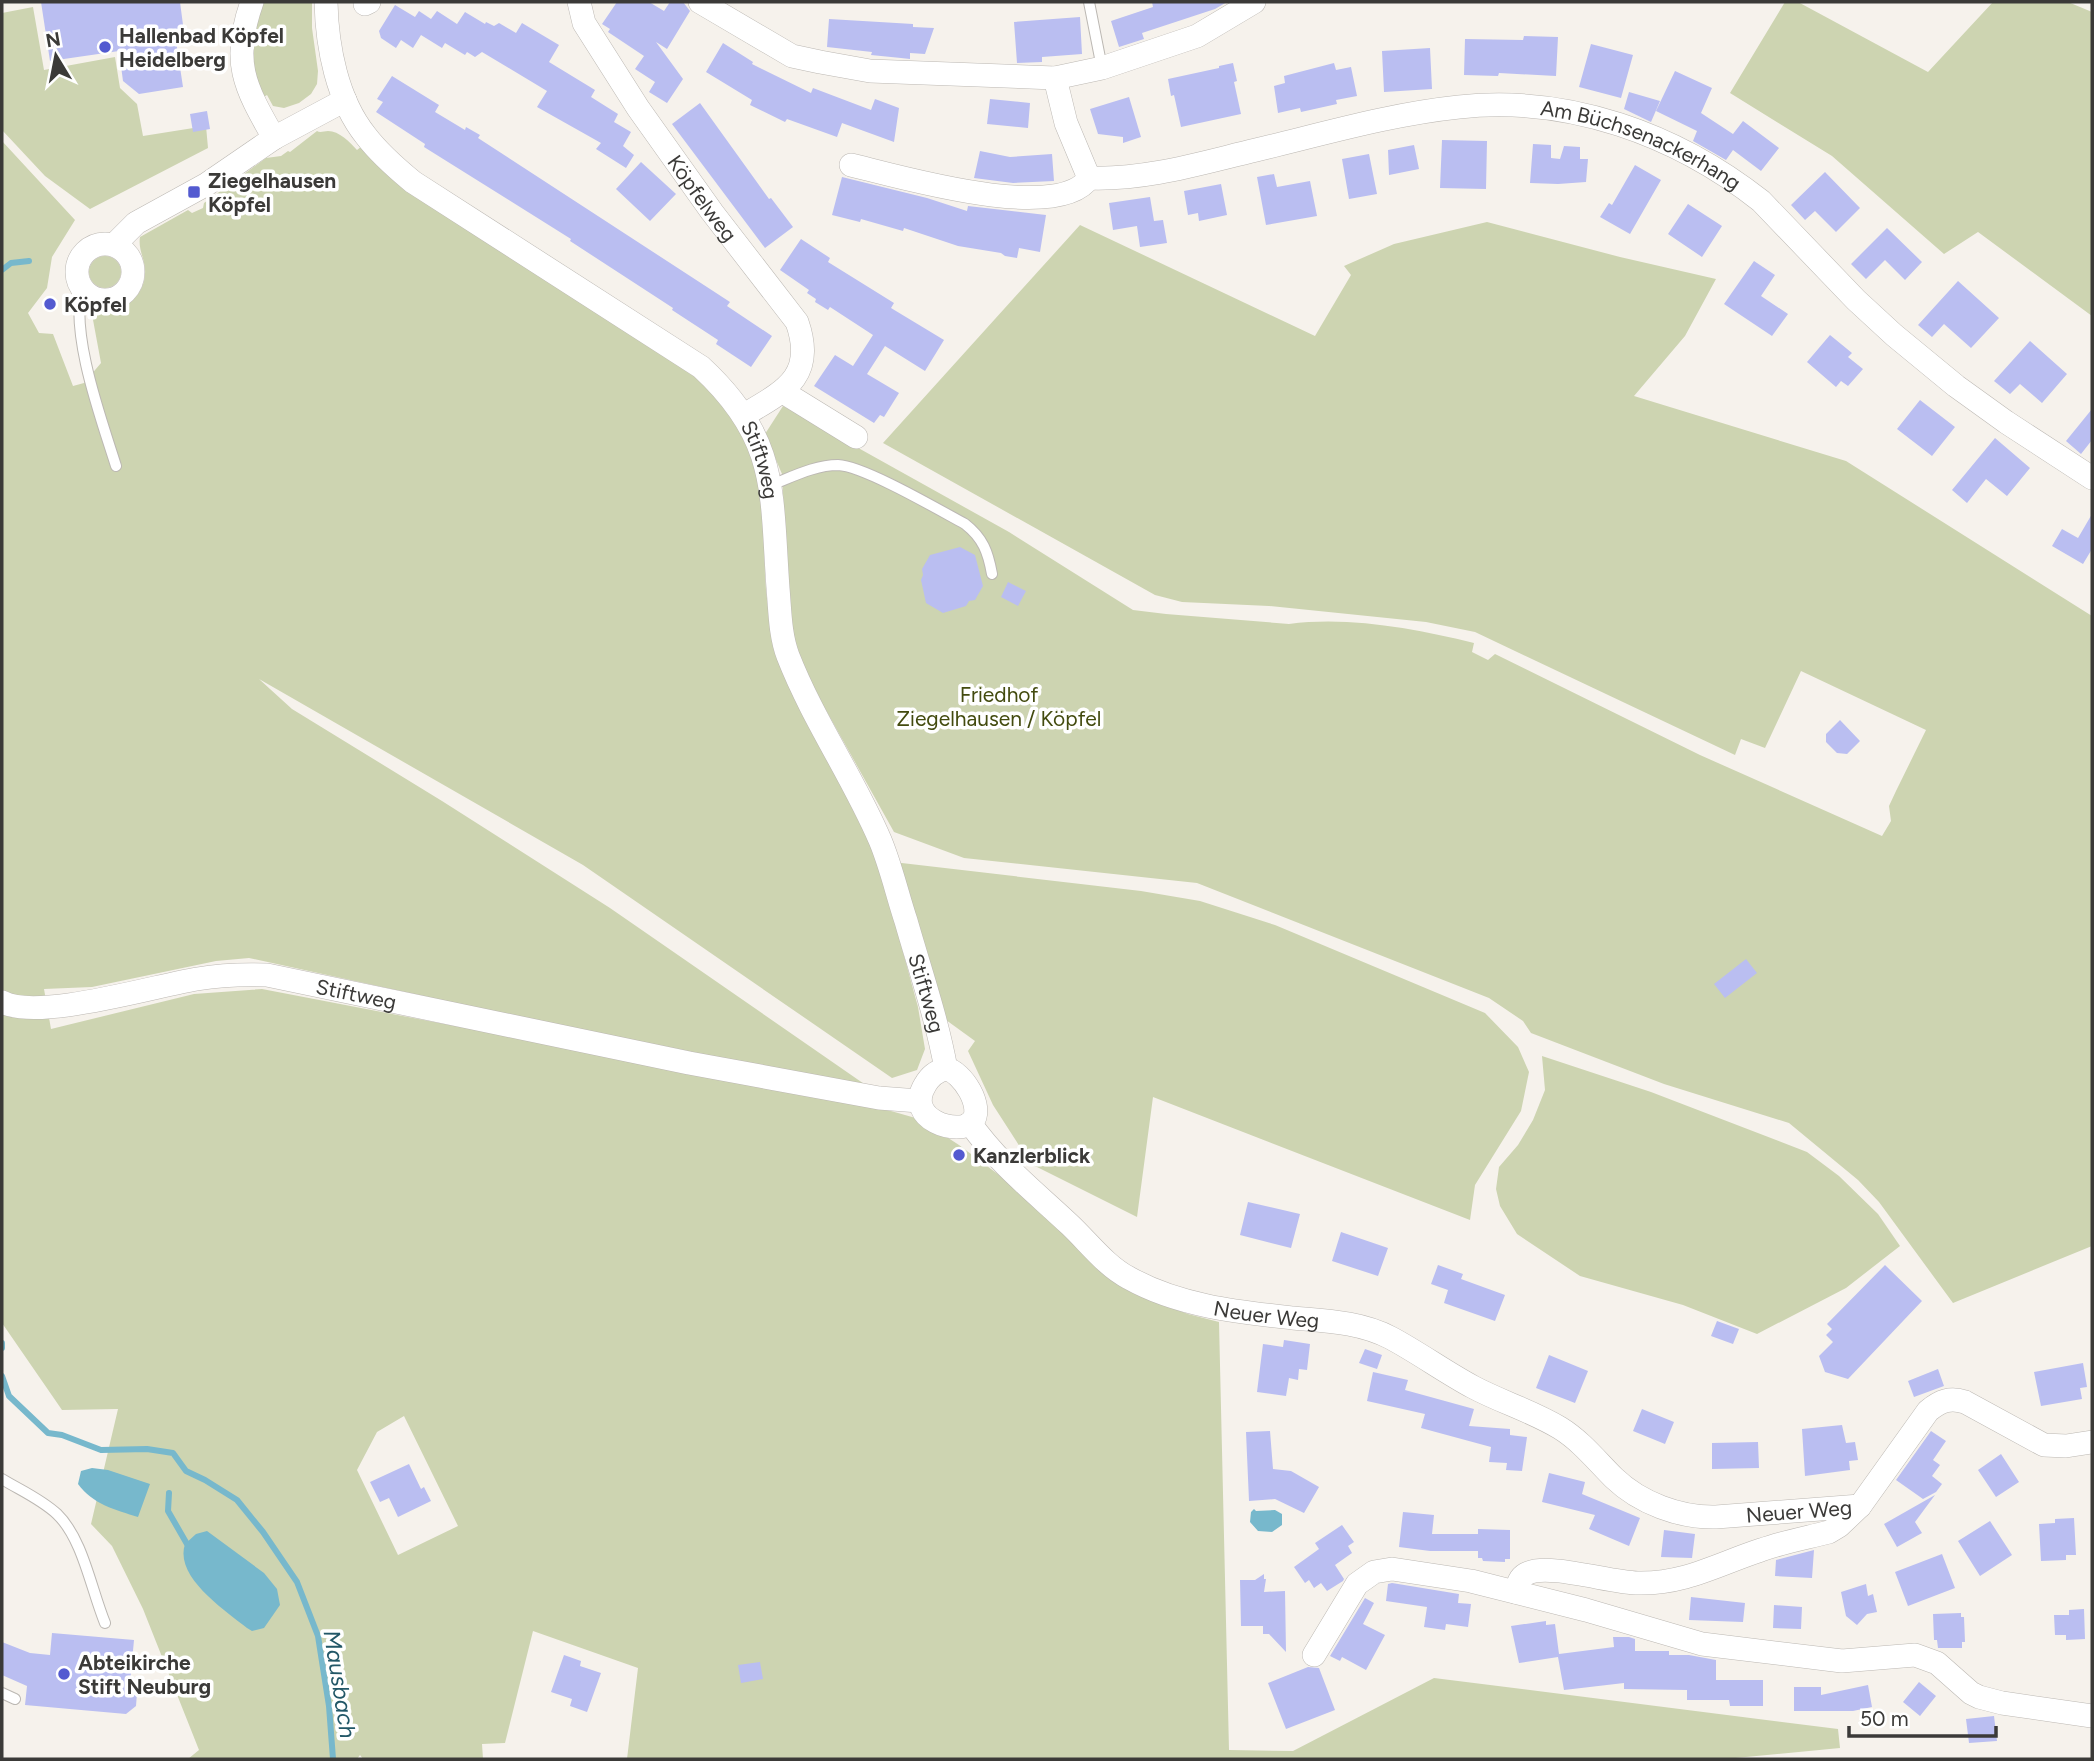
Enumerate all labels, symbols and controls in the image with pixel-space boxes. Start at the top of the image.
north arrow [21,21,91,91]
place label: Hallenbad Köpfel Heidelberg [119,23,284,72]
text: N [44,27,62,52]
marker: Hallenbad Köpfel Heidelberg [97,39,113,55]
street label: Am Büchsenackerhang [1539,95,1746,195]
street label: Köpfelweg [663,150,742,246]
place label: Ziegelhausen Köpfel [208,168,336,217]
marker: Ziegelhausen Köpfel [186,184,202,200]
place label: Köpfel [64,292,127,317]
marker: Köpfel [42,296,58,312]
street label: Stiftweg [736,416,784,501]
park label: Friedhof Ziegelhausen / Köpfel [897,682,1101,731]
street label: Stiftweg [904,950,950,1035]
street label: Stiftweg [314,973,399,1014]
place label: Kanzlerblick [973,1143,1091,1168]
marker: Kanzlerblick [951,1147,967,1163]
street label: Neuer Weg [1212,1295,1320,1333]
street label: Neuer Weg [1745,1494,1853,1527]
water label: Mausbach [318,1628,362,1740]
place label: Abteikirche Stift Neuburg [78,1650,211,1699]
marker: Abteikirche Stift Neuburg [56,1666,72,1682]
scale bar [1849,1694,1996,1738]
text: 50 m [1860,1706,1909,1731]

